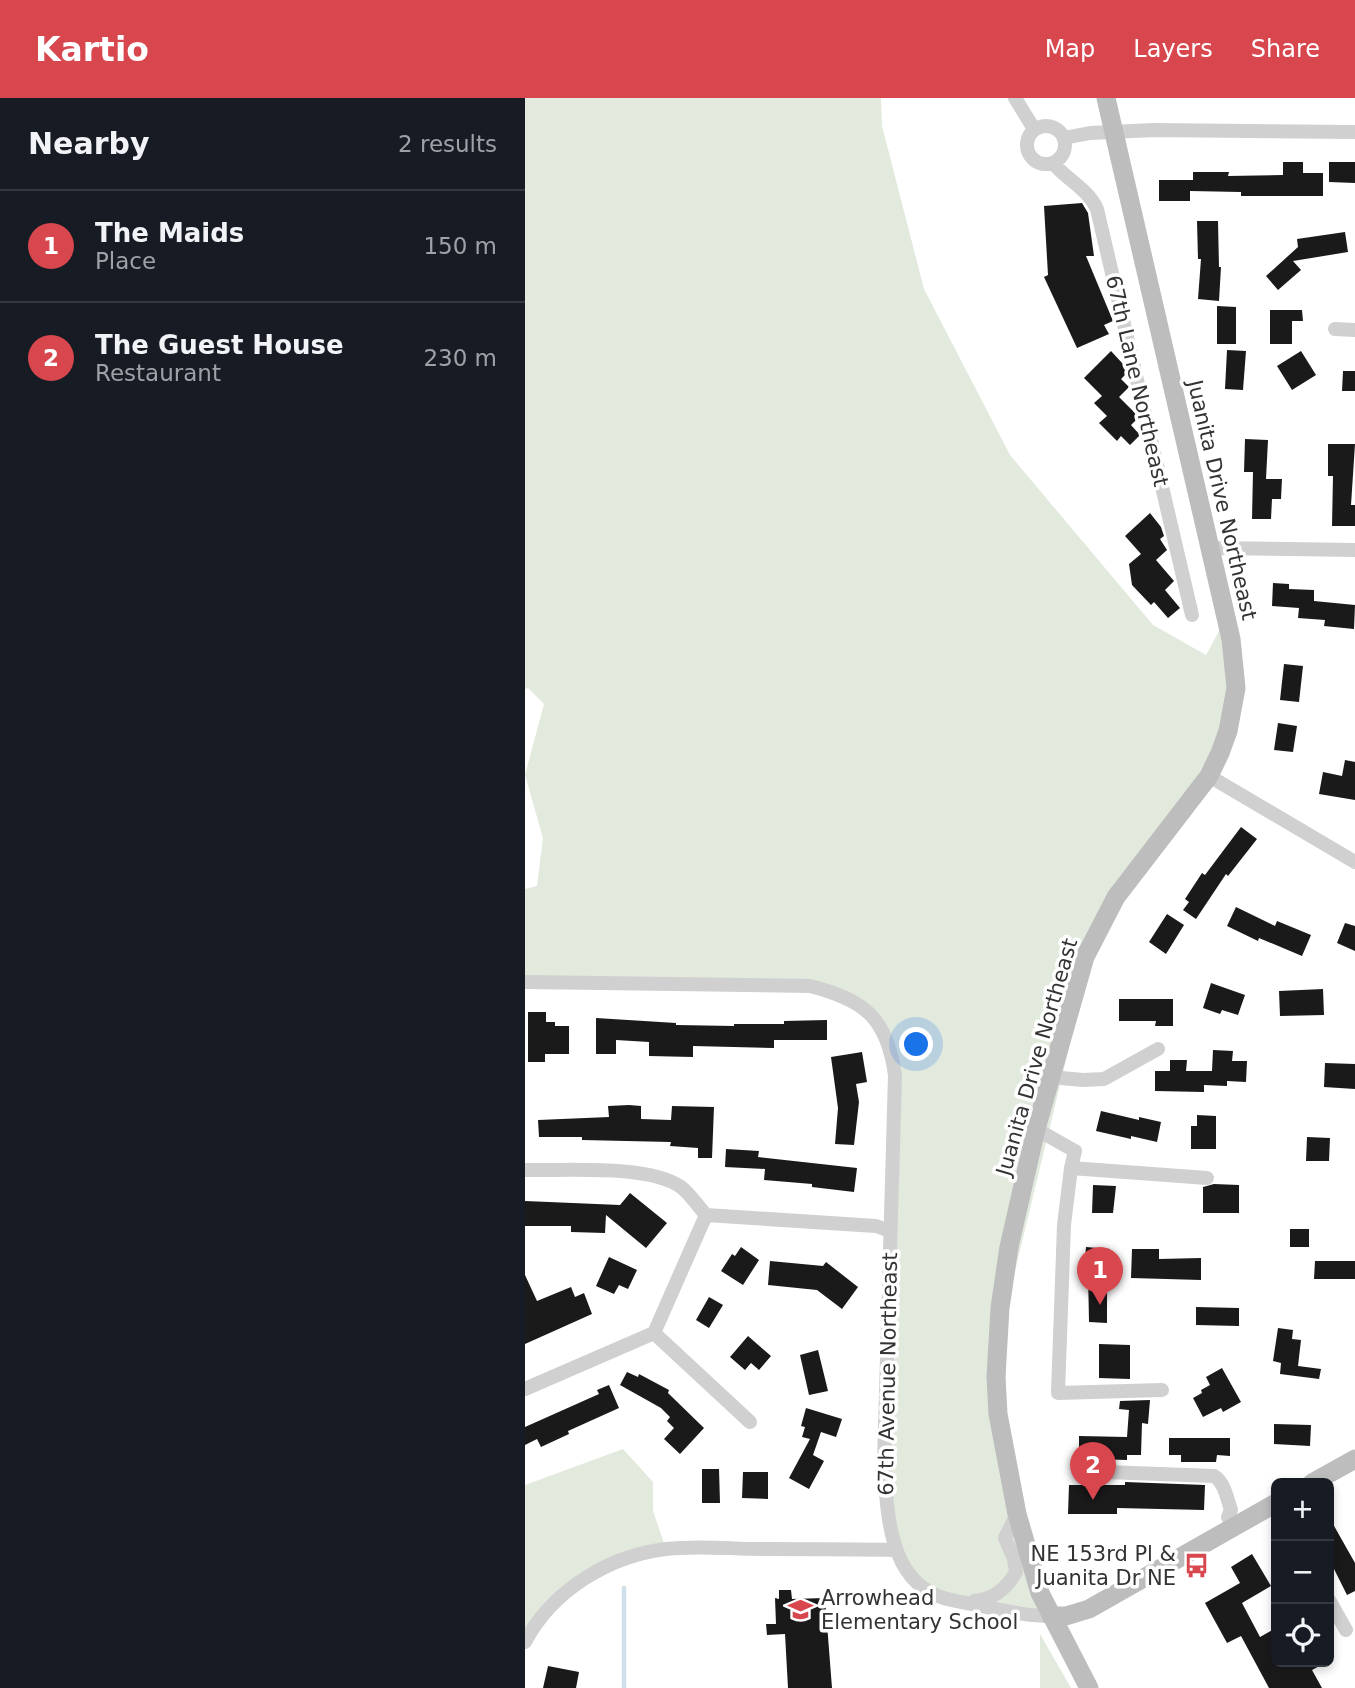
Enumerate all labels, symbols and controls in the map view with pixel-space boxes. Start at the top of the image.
text: Kartio [35,30,149,69]
text: Map [1045,35,1095,63]
text: Layers [1133,35,1213,63]
text: Share [1251,35,1320,63]
text: Nearby [28,126,150,161]
text: 2 results [398,131,497,157]
text: The Maids [95,218,244,248]
text: 1 [43,233,59,259]
text: 150 m [423,233,497,259]
text: Place [95,248,156,274]
street label: 67th Lane Northeast [1101,273,1173,489]
text: The Guest House [95,330,344,360]
text: 2 [43,345,59,371]
text: 230 m [423,345,497,371]
text: Restaurant [95,360,221,386]
street label: Juanita Drive Northeast [1182,376,1261,622]
street label: Juanita Drive Northeast [991,936,1082,1180]
your location [899,1027,933,1061]
pin: 1 [1077,1247,1123,1305]
street label: 67th Avenue Northeast [874,1252,902,1496]
pin: 2 [1070,1442,1116,1500]
map controls [1271,1478,1334,1667]
button: + [1271,1478,1334,1541]
button: − [1271,1541,1334,1604]
place label: NE 153rd Pl & Juanita Dr NE [1030,1542,1176,1590]
bus stop icon: NE 153rd Pl & Juanita Dr NE [1182,1552,1210,1580]
place label: Arrowhead Elementary School [821,1586,1018,1634]
school or university icon: Arrowhead Elementary School [787,1596,815,1624]
button: locate [1271,1604,1334,1667]

